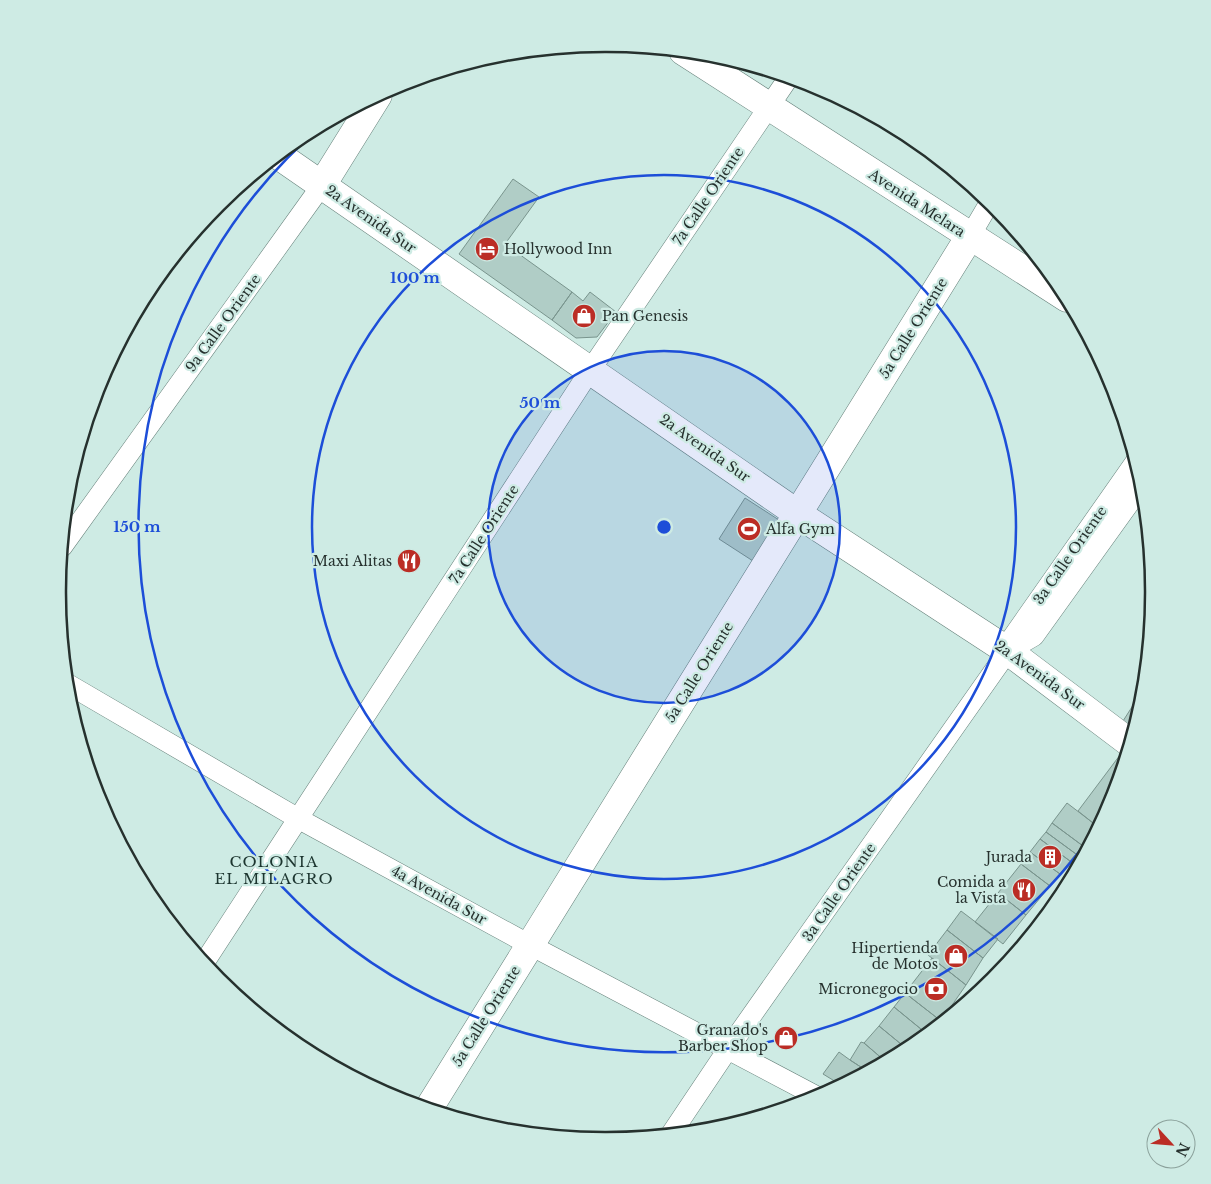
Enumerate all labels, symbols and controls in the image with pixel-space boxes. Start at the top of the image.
street label: 7a Calle Oriente [669,144,747,248]
street label: Avenida Melara [865,165,969,241]
street label: 2a Avenida Sur [322,181,420,257]
hotel icon: Hollywood Inn [474,236,500,262]
place label: Hollywood Inn [504,240,613,258]
text: 100 m [390,268,440,287]
street label: 9a Calle Oriente [181,271,265,375]
street label: 5a Calle Oriente [875,274,951,382]
shop icon: Pan Genesis [571,303,597,329]
place label: Pan Genesis [602,307,688,325]
text: 50 m [520,393,561,412]
street label: 2a Avenida Sur [656,410,754,486]
street label: 7a Calle Oriente [445,481,523,587]
street label: 3a Calle Oriente [1029,502,1111,608]
sports icon: Alfa Gym [736,516,762,542]
text: 150 m [113,517,161,536]
centre of rings [655,518,673,536]
place label: Alfa Gym [765,520,835,538]
restaurant icon: Maxi Alitas [396,548,422,574]
place label: Maxi Alitas [313,552,392,570]
street label: 5a Calle Oriente [661,618,737,726]
street label: 2a Avenida Sur [992,636,1089,714]
street label: 3a Calle Oriente [798,839,880,945]
building icon: Jurada [1037,844,1063,870]
place label: Jurada [984,848,1032,866]
district label: COLONIA EL MILAGRO [214,852,334,888]
street label: 4a Avenida Sur [388,861,490,929]
place label: Comida a la Vista [937,873,1006,907]
restaurant icon: Comida a la Vista [1011,877,1037,903]
place label: Hipertienda de Motos [851,939,938,973]
shop icon: Hipertienda de Motos [943,943,969,969]
street label: 5a Calle Oriente [448,962,524,1070]
bank icon: Micronegocio [923,976,949,1002]
place label: Micronegocio [818,980,918,998]
place label: Granado's Barber Shop [678,1021,768,1055]
shop icon: Granado's Barber Shop [773,1025,799,1051]
north arrow [1146,1119,1196,1169]
text: N [1172,1140,1194,1160]

